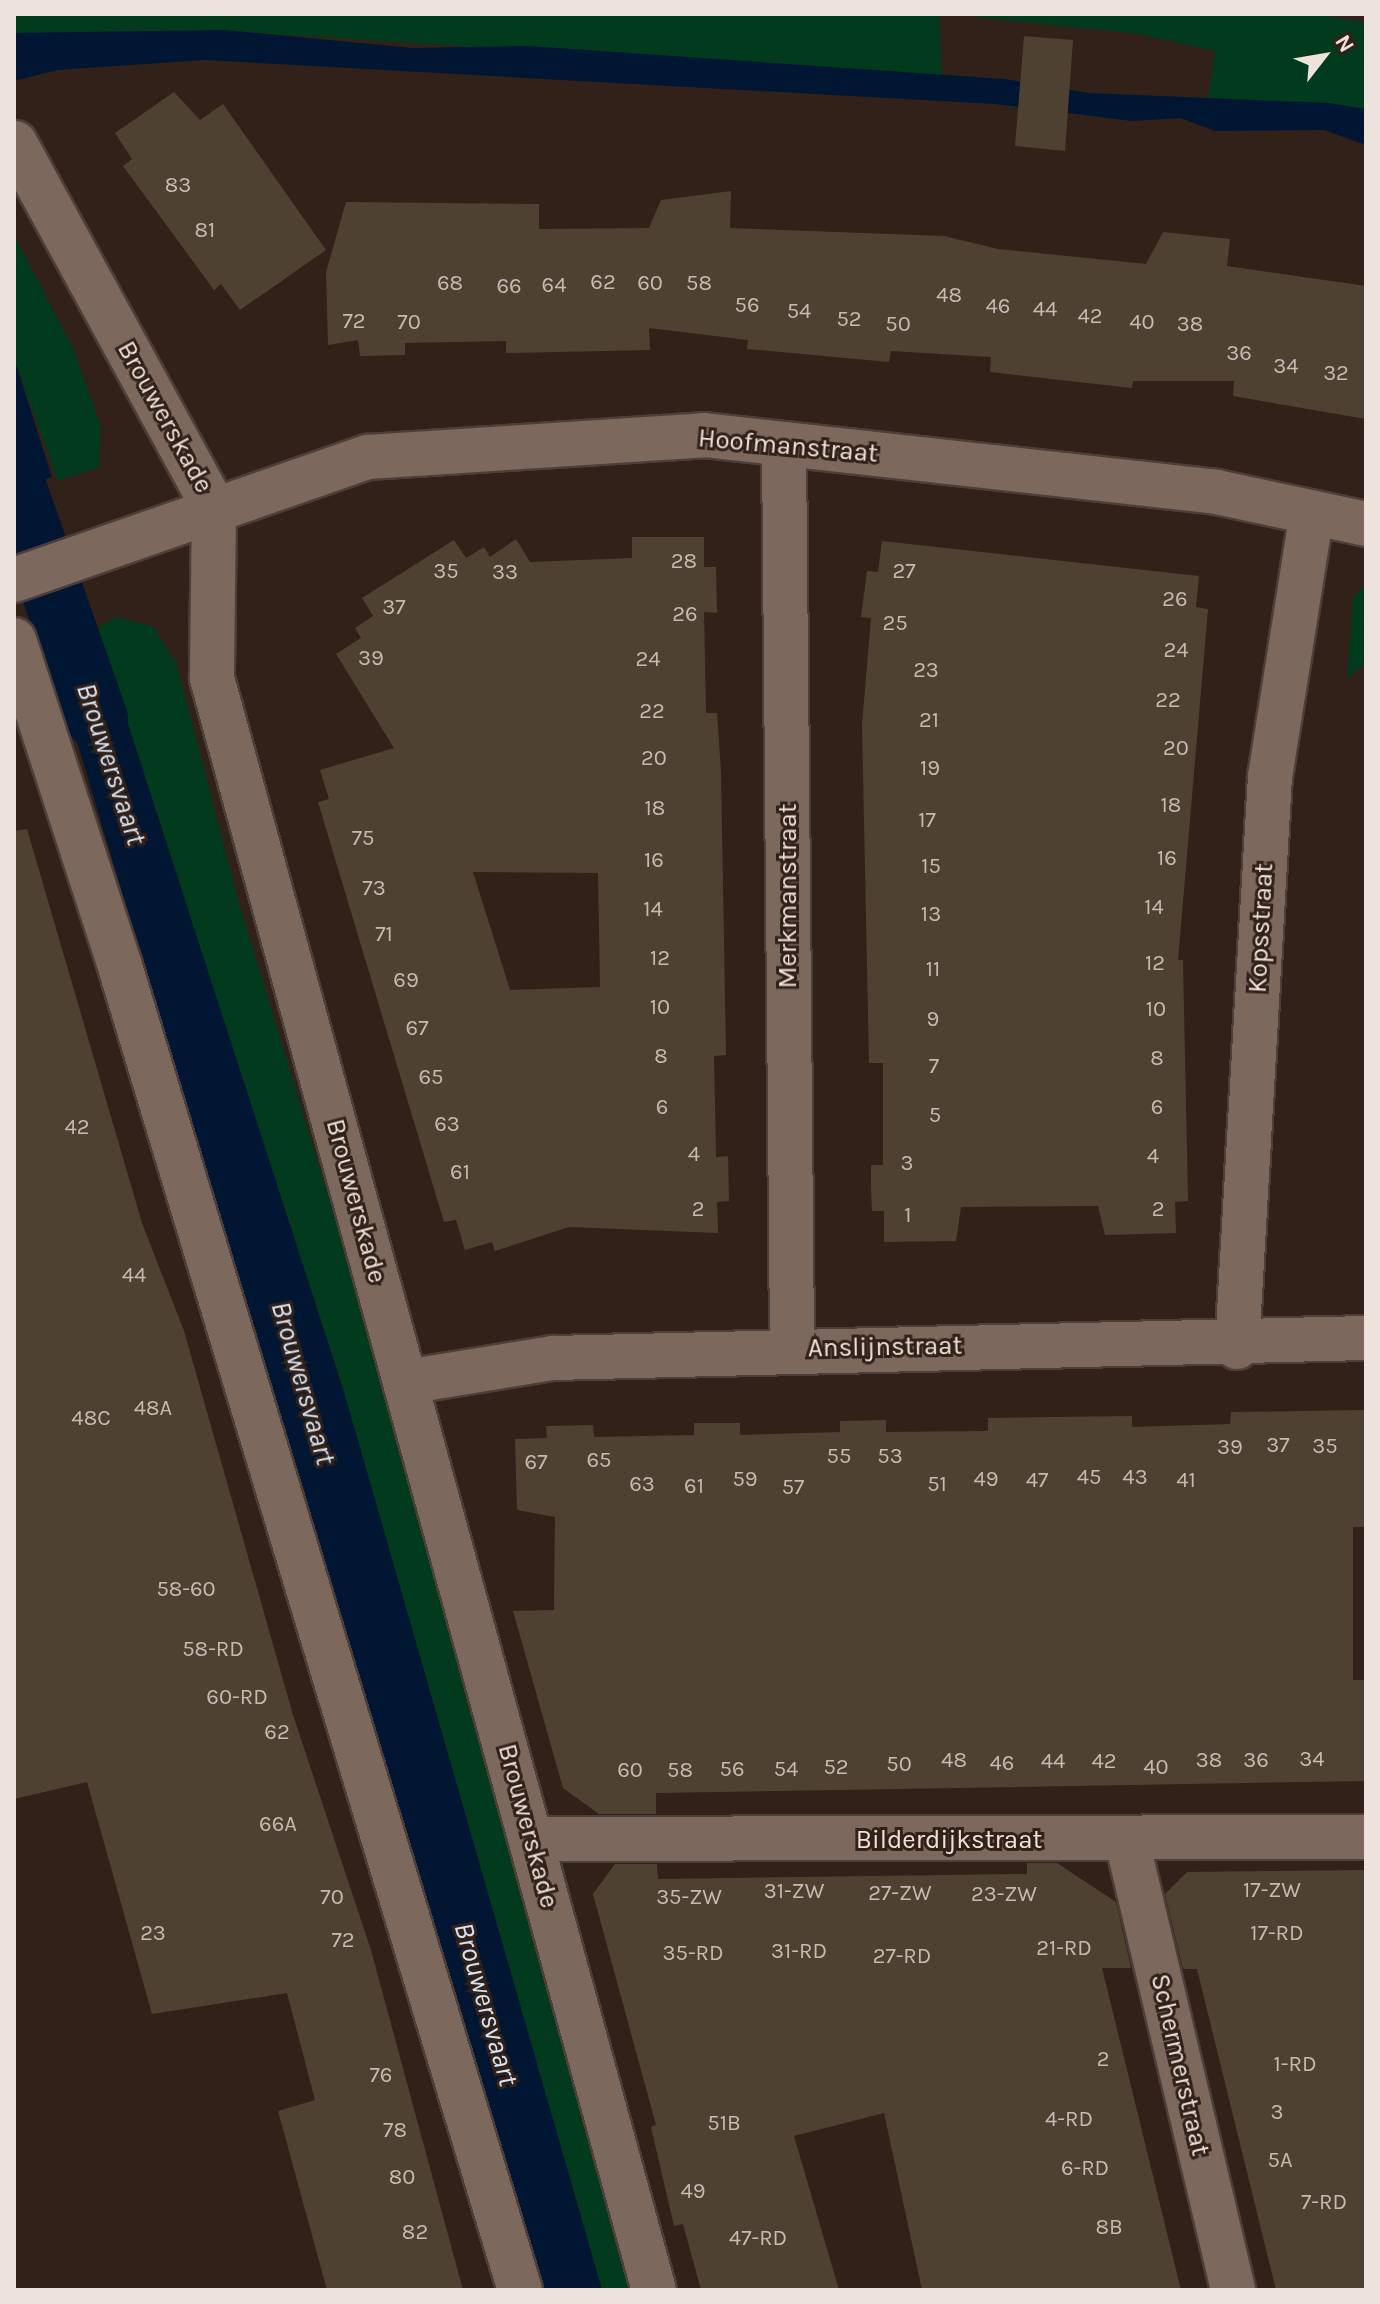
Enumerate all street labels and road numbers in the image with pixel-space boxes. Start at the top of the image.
street label: Brouwerskade [111,336,219,498]
street label: Hoofmanstraat [697,423,879,469]
street label: Merkmanstraat [772,804,804,988]
street label: Kopsstraat [1242,862,1280,994]
street label: Brouwerskade [319,1116,393,1286]
street label: Anslijnstraat [808,1330,962,1364]
street label: Brouwerskade [491,1741,565,1911]
street label: Bilderdijkstraat [856,1824,1042,1856]
street label: Schermerstraat [1144,1971,1216,2159]

